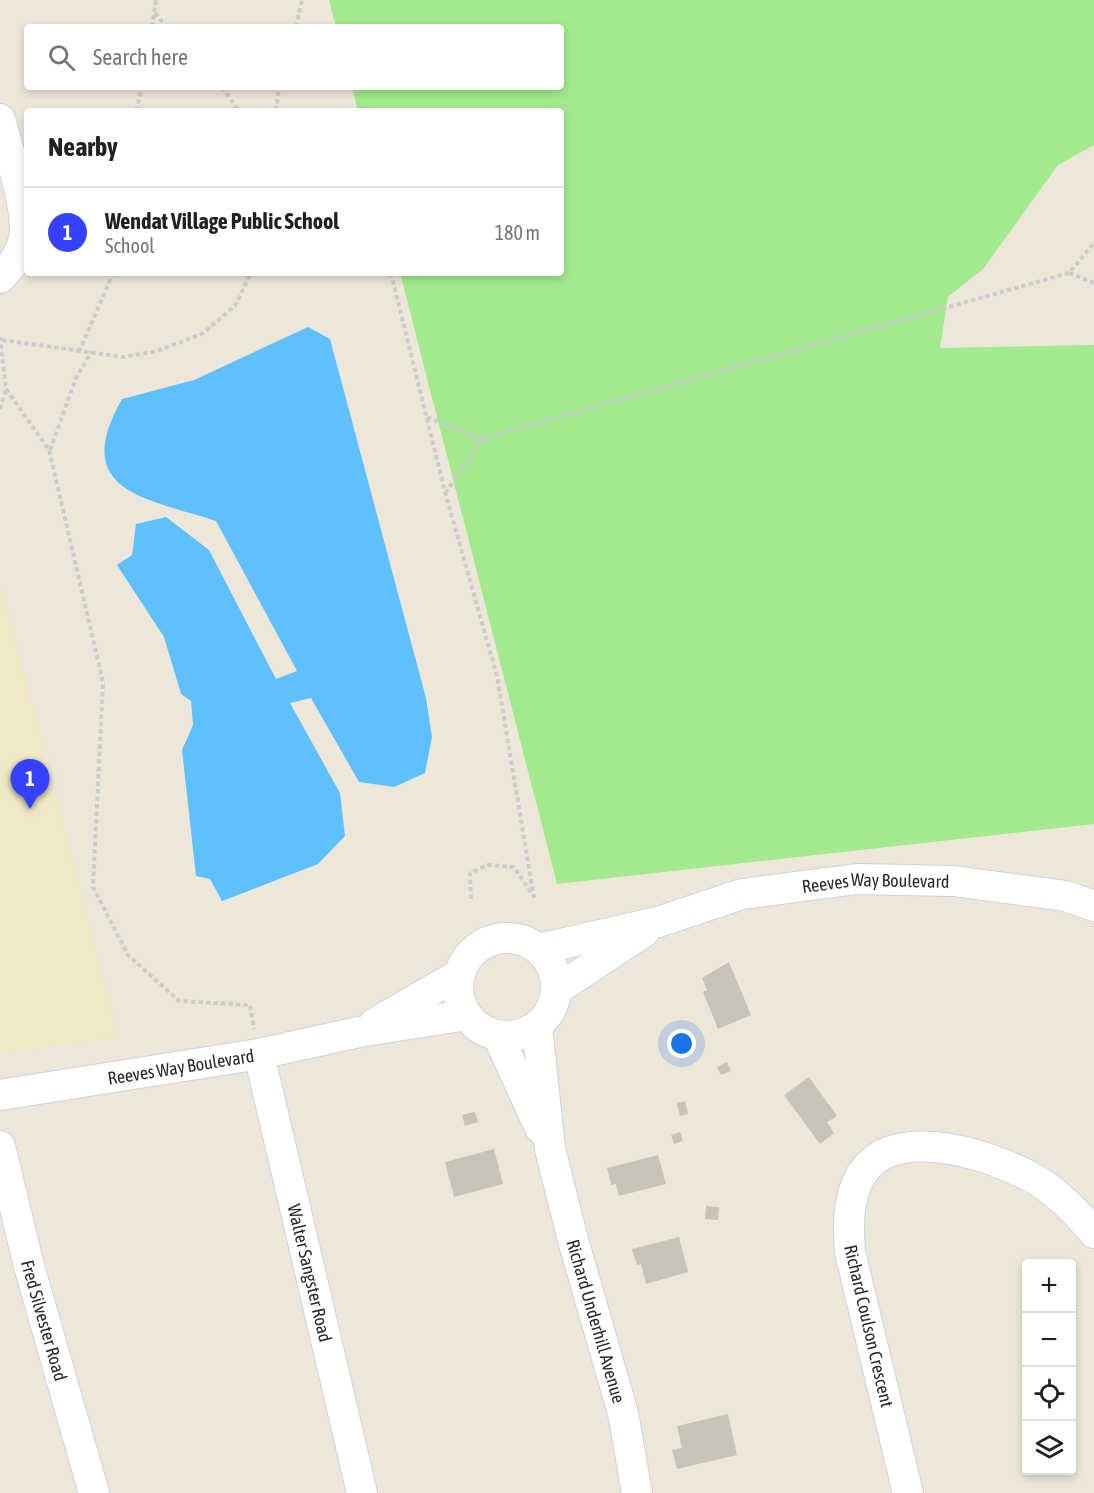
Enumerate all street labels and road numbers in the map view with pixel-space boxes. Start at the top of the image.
street label: Reeves Way Boulevard [801,868,950,897]
street label: Reeves Way Boulevard [106,1044,255,1088]
street label: Walter Sangster Road [284,1202,337,1344]
street label: Richard Underhill Avenue [563,1237,630,1405]
street label: Richard Coulson Crescent [840,1243,898,1409]
street label: Fred Silvester Road [17,1258,72,1383]

